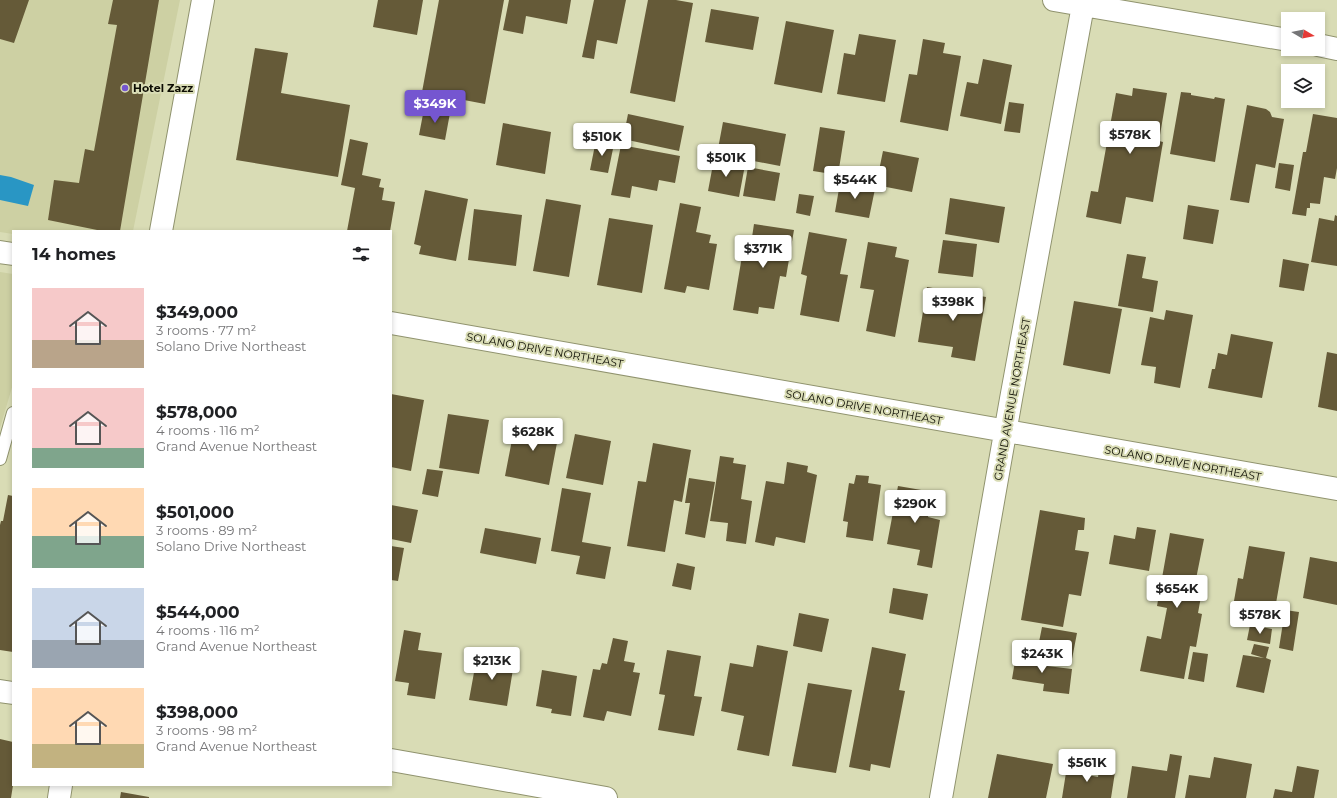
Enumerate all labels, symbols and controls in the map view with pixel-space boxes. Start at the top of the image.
north arrow [1281,12,1325,56]
map controls [1281,12,1325,108]
button: layers [1281,64,1325,108]
place label: Hotel Zazz [133,81,193,95]
marker: Hotel Zazz [120,83,130,93]
pin: $349K [407,90,463,124]
text: $349K [414,95,456,111]
pin: $578K [1102,121,1158,155]
pin: $510K [574,123,630,157]
text: $578K [1109,126,1151,142]
text: $510K [582,128,622,144]
pin: $501K [698,144,754,178]
text: $501K [706,149,746,165]
pin: $544K [827,166,883,200]
text: $544K [833,171,877,187]
pin: $371K [735,235,791,269]
text: $371K [744,240,782,256]
icon: filters [350,243,372,265]
text: 14 homes [32,244,116,264]
pin: $398K [925,288,981,322]
text: $398K [932,293,974,309]
text: $349,000 [156,302,238,322]
icon: home [64,304,112,352]
street label: GRAND AVENUE NORTHEAST [991,316,1033,481]
text: 3 rooms · 77 m² [156,322,256,338]
street label: SOLANO DRIVE NORTHEAST [466,329,625,371]
text: Solano Drive Northeast [156,338,306,354]
street label: SOLANO DRIVE NORTHEAST [785,386,944,428]
text: $578,000 [156,402,237,422]
icon: home [64,404,112,452]
pin: $628K [505,418,561,452]
text: 4 rooms · 116 m² [156,422,260,438]
text: $628K [512,423,554,439]
text: Grand Avenue Northeast [156,438,317,454]
street label: SOLANO DRIVE NORTHEAST [1104,442,1263,484]
pin: $290K [887,490,943,524]
text: $290K [894,495,936,511]
text: $501,000 [156,502,234,522]
icon: home [64,504,112,552]
text: 3 rooms · 89 m² [156,522,257,538]
text: Solano Drive Northeast [156,538,306,554]
pin: $654K [1149,575,1205,609]
text: $654K [1156,580,1198,596]
pin: $578K [1232,601,1288,635]
text: $544,000 [156,602,240,622]
icon: home [64,604,112,652]
text: $578K [1239,606,1281,622]
text: 4 rooms · 116 m² [156,622,260,638]
text: Grand Avenue Northeast [156,638,317,654]
pin: $243K [1014,640,1070,674]
text: $243K [1021,645,1063,661]
pin: $213K [464,647,520,681]
text: $213K [473,652,511,668]
text: $398,000 [156,702,238,722]
icon: home [64,704,112,752]
text: 3 rooms · 98 m² [156,722,257,738]
text: Grand Avenue Northeast [156,738,317,754]
pin: $561K [1059,749,1115,783]
text: $561K [1067,754,1107,770]

